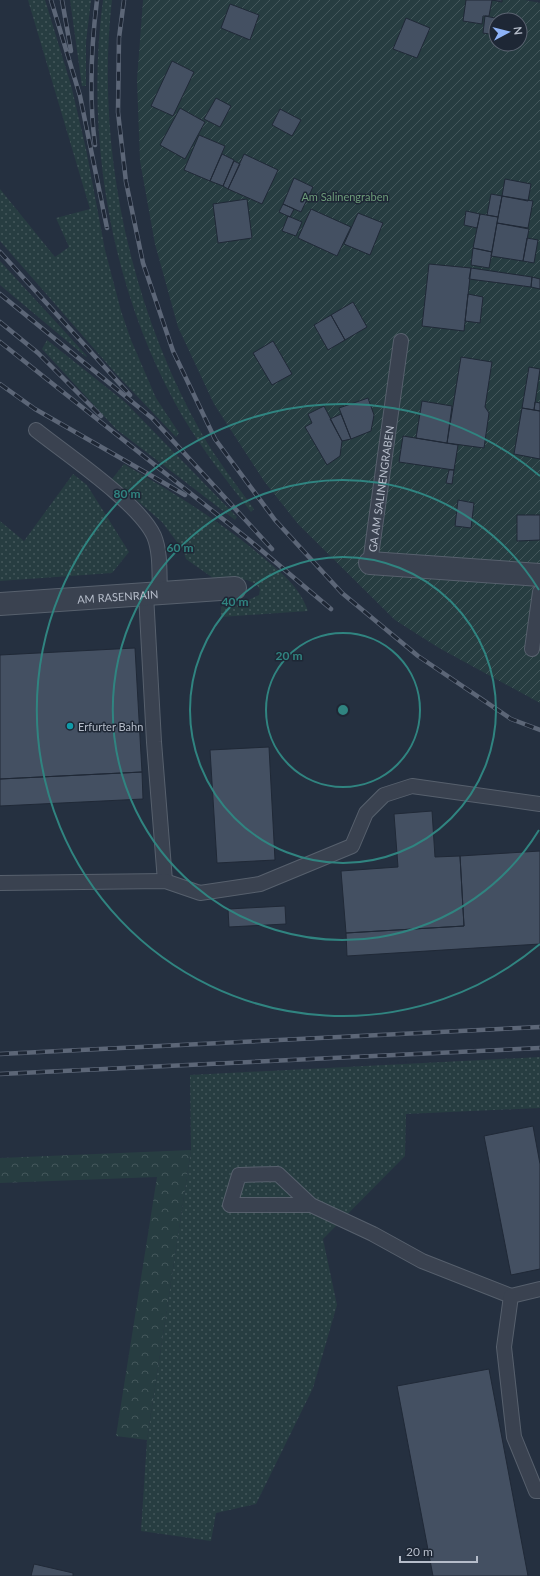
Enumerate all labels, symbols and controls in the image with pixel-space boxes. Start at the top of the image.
north arrow [488,12,528,52]
text: N [511,26,525,36]
park label: Am Salinengraben [301,190,389,203]
street label: GA AM SALINENGRABEN [365,425,396,553]
text: 80 m [114,486,140,501]
text: 60 m [167,540,193,555]
street label: AM RASENRAIN [77,587,159,605]
text: 40 m [222,594,248,609]
text: 20 m [276,648,302,663]
centre of rings [336,703,350,717]
place label: Erfurter Bahn [78,720,143,733]
marker: Erfurter Bahn [65,721,75,731]
scale bar [400,1538,477,1564]
text: 20 m [406,1544,433,1559]

